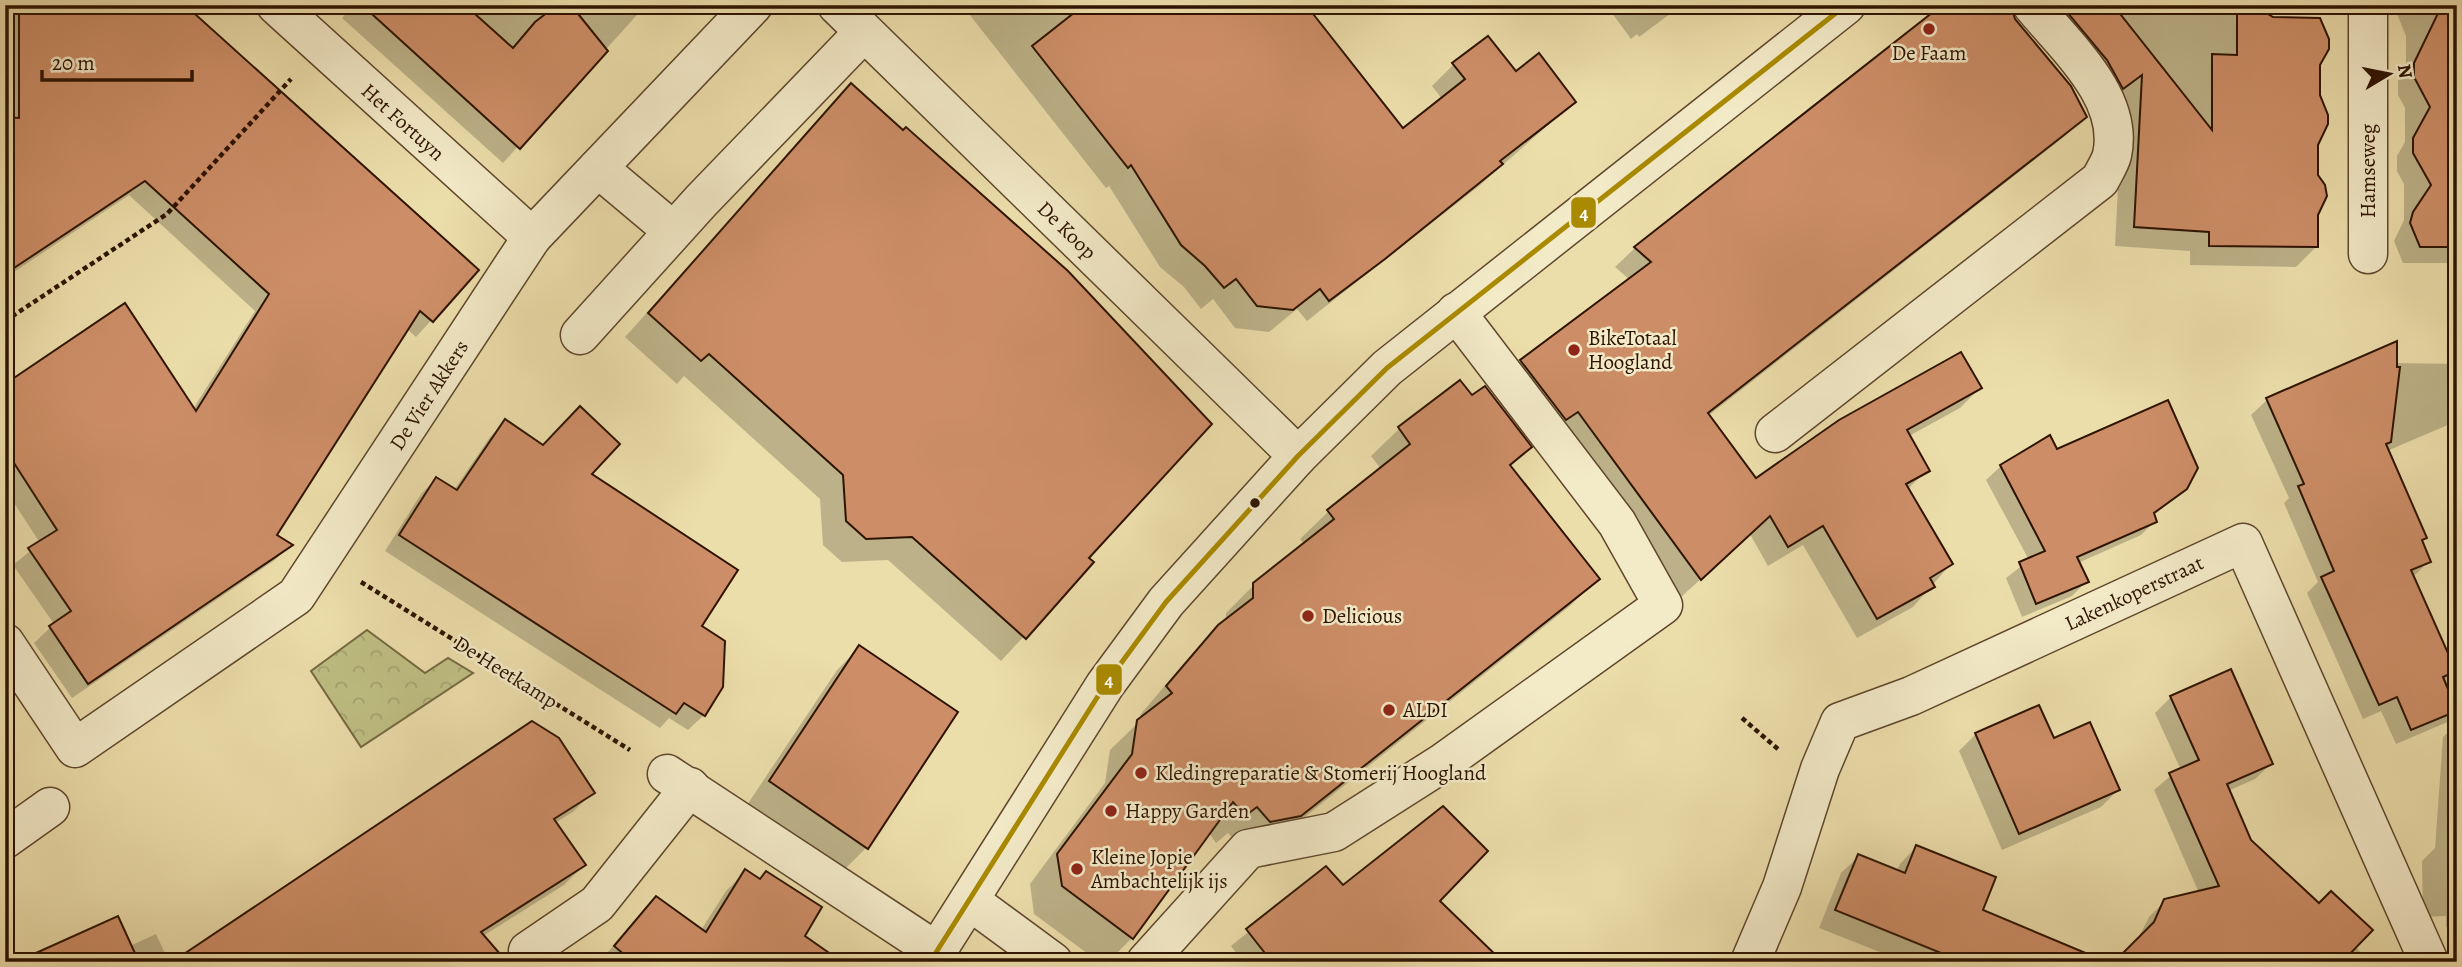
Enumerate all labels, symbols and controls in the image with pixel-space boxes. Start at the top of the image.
marker: De Faam [1921,21,1937,37]
scale bar [42,38,192,82]
north arrow [2354,38,2424,108]
place label: De Faam [1891,39,1967,67]
text: 20 m [52,49,95,77]
text: N [2391,62,2419,80]
street label: Het Fortuyn [355,77,451,167]
street label: Hamseweg [2354,123,2382,218]
street label: De Koop [1031,195,1103,265]
line badge: 4 [1570,196,1597,229]
text: 4 [1580,200,1589,226]
place label: BikeTotaal Hoogland [1588,324,1677,376]
street label: De Vier Akkers [383,335,475,455]
marker: BikeTotaal Hoogland [1566,342,1582,358]
unlabelled marker [1248,496,1262,510]
street label: Lakenkoperstraat [2060,549,2208,637]
place label: Delicious [1322,602,1402,630]
marker: Delicious [1300,608,1316,624]
street label: De Heetkamp [449,629,563,715]
line badge: 4 [1095,663,1123,696]
text: 4 [1105,667,1114,693]
place label: ALDI [1402,696,1448,724]
marker: ALDI [1381,702,1397,718]
place label: Kledingreparatie & Stomerij Hoogland [1155,759,1487,787]
marker: Kledingreparatie & Stomerij Hoogland [1133,765,1149,781]
place label: Happy Garden [1125,797,1249,825]
marker: Happy Garden [1103,803,1119,819]
place label: Kleine Jopie Ambachtelijk ijs [1090,843,1228,895]
marker: Kleine Jopie Ambachtelijk ijs [1069,861,1085,877]

